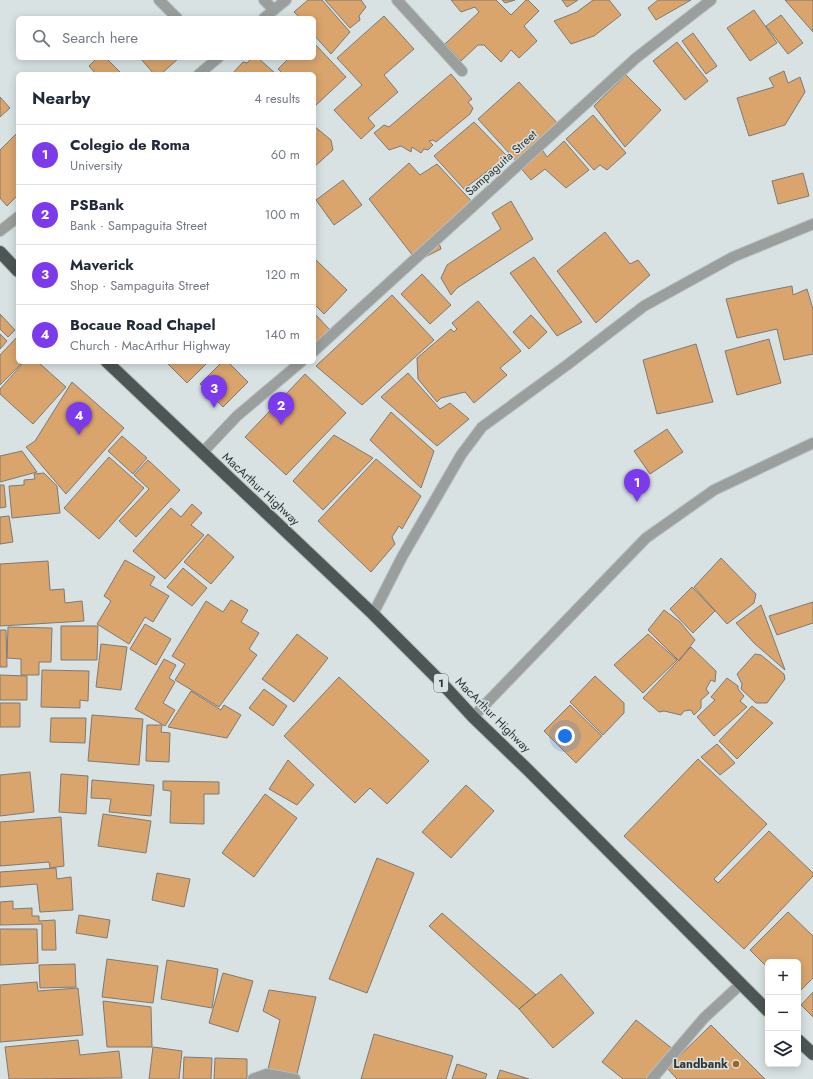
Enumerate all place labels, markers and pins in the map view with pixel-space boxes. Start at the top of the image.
pin: 3 [201,375,227,408]
pin: 2 [268,392,294,425]
pin: 4 [66,402,92,435]
pin: 1 [624,469,650,502]
place label: Landbank [673,1055,728,1073]
marker: Landbank [731,1059,741,1069]

